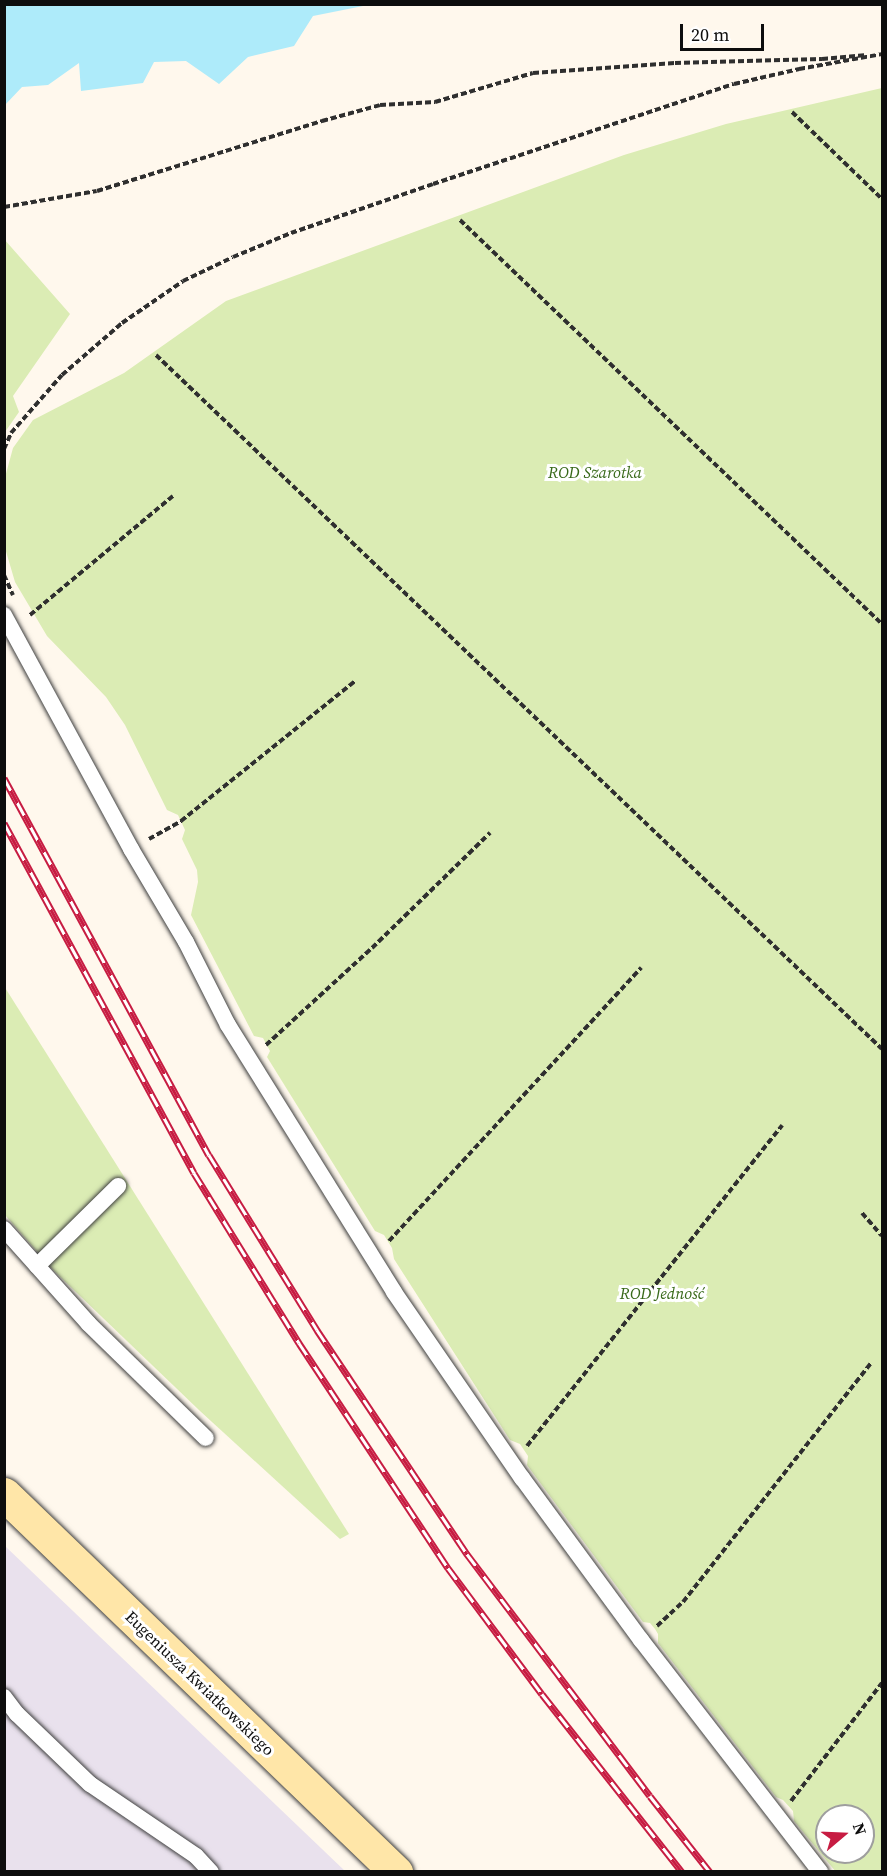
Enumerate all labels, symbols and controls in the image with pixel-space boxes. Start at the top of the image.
scale bar [683,12,767,50]
text: 20 m [691,22,729,47]
park label: ROD Szarotka [548,462,642,482]
park label: ROD Jedność [620,1283,704,1303]
street label: Eugeniusza Kwiatkowskiego [122,1607,278,1759]
north arrow [815,1804,875,1864]
text: N [848,1820,872,1838]

